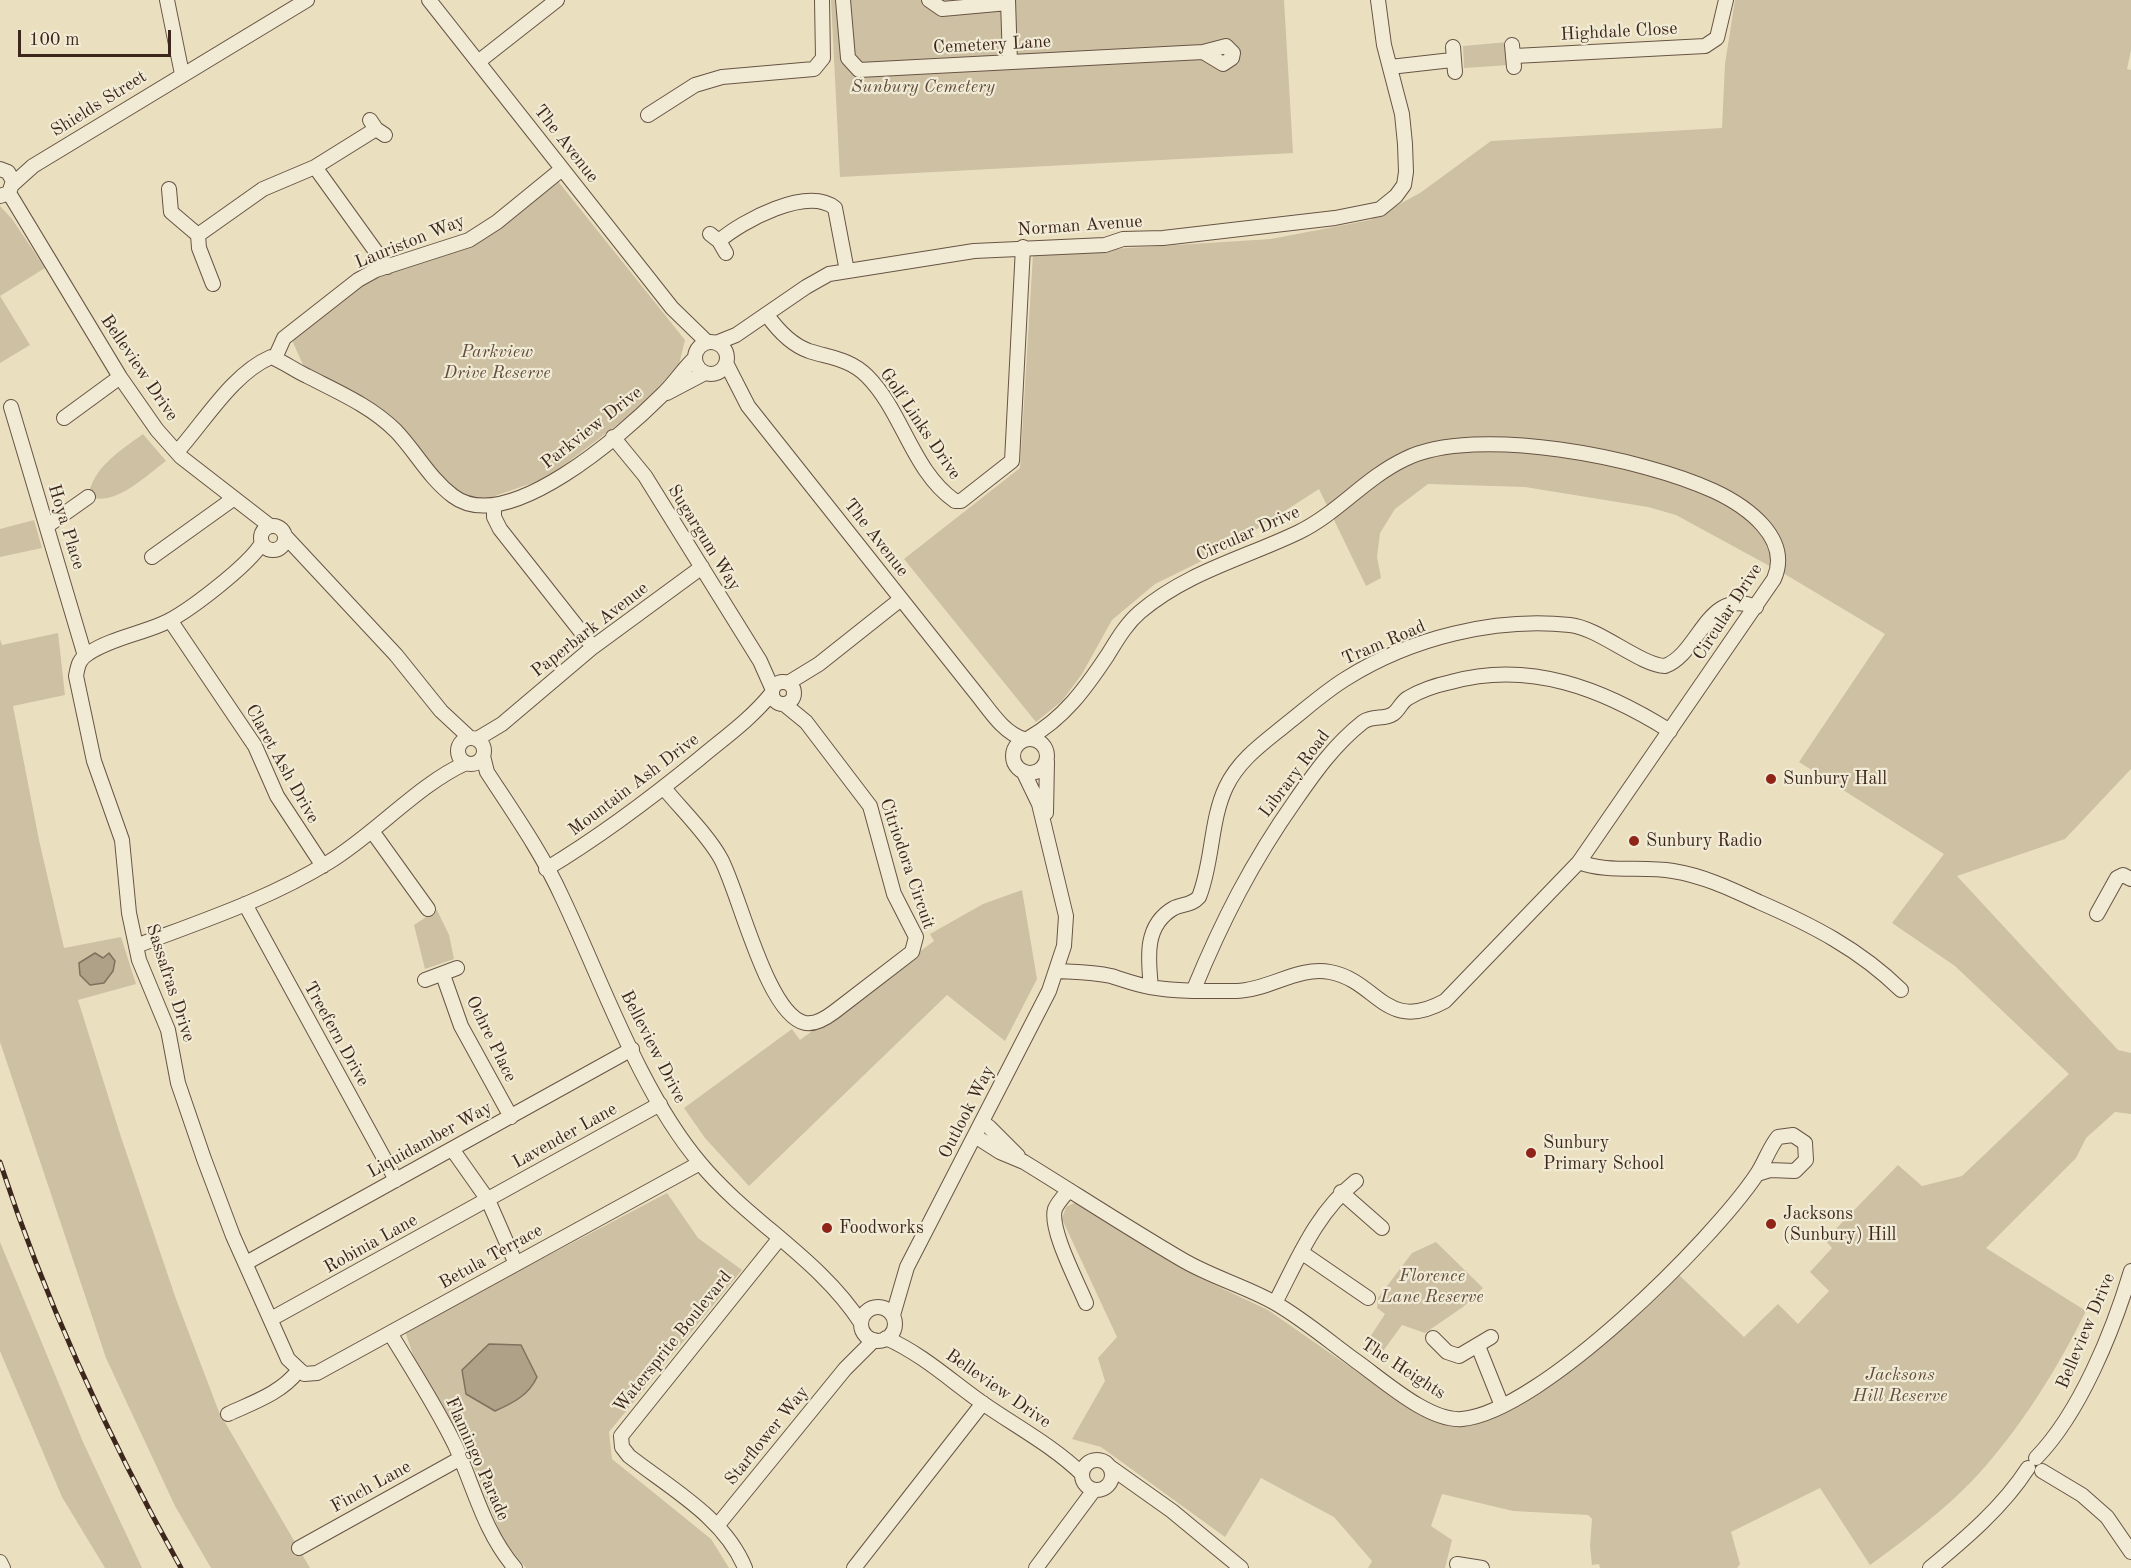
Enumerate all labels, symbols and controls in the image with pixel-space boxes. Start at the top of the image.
scale bar [21,18,174,56]
street label: Highdale Close [1560,18,1678,46]
text: 100 m [29,31,80,49]
street label: Cemetery Lane [932,31,1052,59]
street label: Shields Street [47,66,151,142]
park label: Sunbury Cemetery [851,76,995,98]
street label: The Avenue [529,101,603,187]
street label: Lauriston Way [352,210,468,274]
street label: Norman Avenue [1017,211,1143,241]
street label: Belleview Drive [95,311,183,425]
park label: Parkview Drive Reserve [443,341,551,384]
street label: Golf Links Drive [875,364,965,484]
street label: Parkview Drive [537,382,647,474]
street label: Sugargum Way [663,481,745,595]
street label: Hoya Place [43,482,89,572]
street label: The Avenue [839,495,913,581]
street label: Circular Drive [1193,502,1303,566]
street label: Circular Drive [1689,560,1767,664]
street label: Paperbark Avenue [527,578,653,682]
street label: Tram Road [1339,616,1429,670]
street label: Claret Ash Drive [240,701,324,827]
street label: Library Road [1255,726,1335,822]
street label: Mountain Ash Drive [564,729,704,841]
place label: Sunbury Hall [1783,768,1887,790]
marker: Sunbury Hall [1764,772,1778,786]
street label: Citriodora Circuit [874,796,940,932]
place label: Sunbury Radio [1646,830,1762,852]
marker: Sunbury Radio [1627,834,1641,848]
street label: Sassafras Drive [141,921,199,1045]
street label: Treefern Drive [298,978,374,1090]
street label: Belleview Drive [615,987,691,1107]
street label: Ochre Place [461,992,521,1086]
street label: Outlook Way [934,1062,1000,1162]
street label: Liquidamber Way [364,1097,496,1183]
street label: Lavender Lane [509,1098,621,1174]
place label: Sunbury Primary School [1543,1132,1664,1174]
marker: Sunbury Primary School [1524,1146,1538,1160]
place label: Jacksons (Sunbury) Hill [1783,1203,1896,1246]
street label: Robinia Lane [321,1210,421,1278]
place label: Foodworks [839,1217,924,1239]
marker: Jacksons (Sunbury) Hill [1764,1217,1778,1231]
street label: Betula Terrace [435,1220,547,1294]
marker: Foodworks [820,1221,834,1235]
park label: Florence Lane Reserve [1380,1265,1484,1308]
street label: Watersprite Boulevard [609,1267,737,1417]
street label: Belleview Drive [2052,1270,2120,1392]
street label: The Heights [1356,1334,1450,1404]
street label: Belleview Drive [941,1345,1055,1433]
park label: Jacksons Hill Reserve [1853,1364,1947,1406]
street label: Starflower Way [720,1382,814,1490]
street label: Flamingo Parade [440,1394,514,1524]
street label: Finch Lane [327,1456,415,1518]

